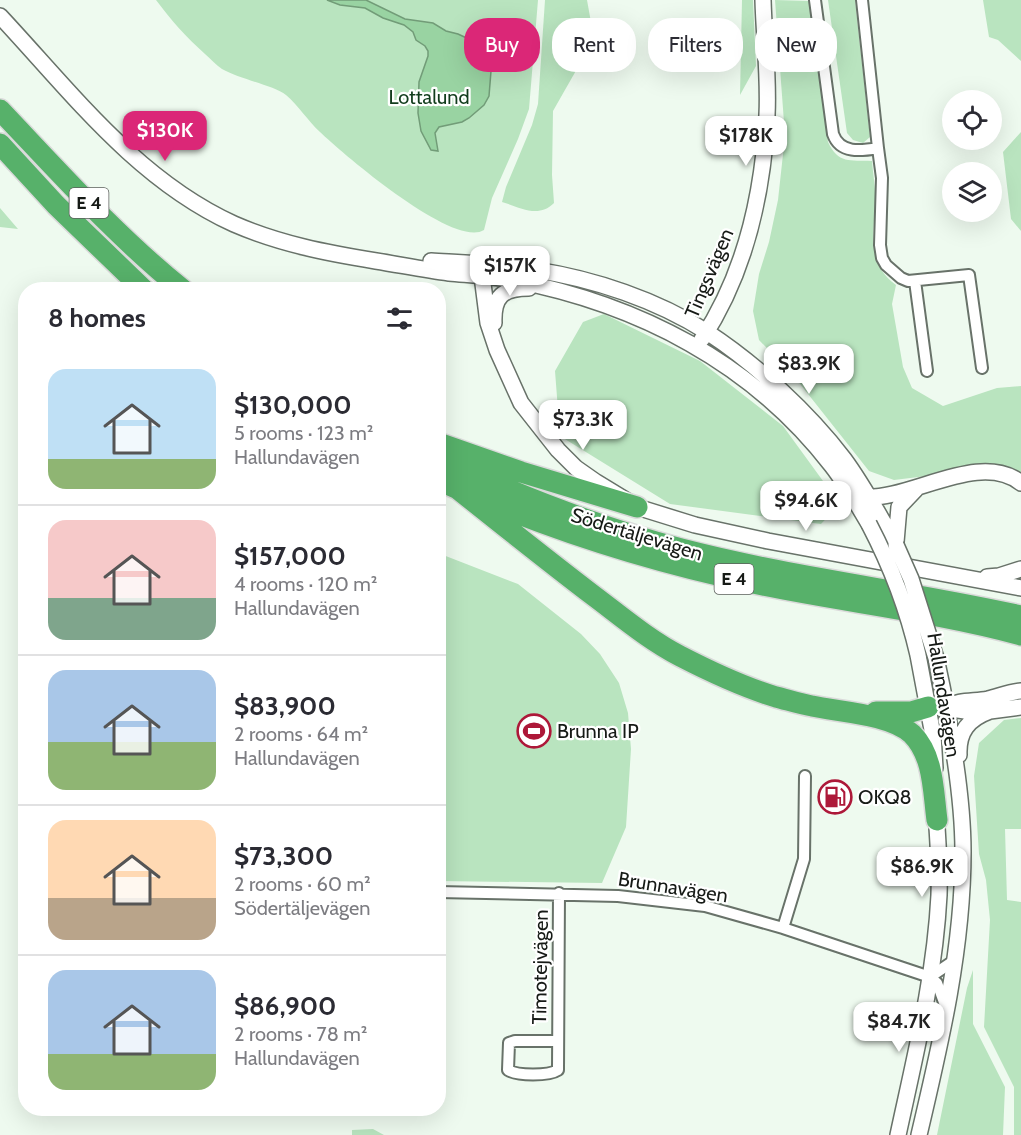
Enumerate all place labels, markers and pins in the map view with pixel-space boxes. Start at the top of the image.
pin: $130K [123,111,207,162]
pin: $178K [704,116,788,167]
pin: $157K [468,246,552,297]
pin: $83.9K [760,344,858,395]
pin: $73.3K [534,400,632,451]
pin: $94.6K [757,481,855,532]
sports icon: Brunna IP [516,713,552,749]
place label: Brunna IP [557,719,639,743]
fuel station icon: OKQ8 [817,779,853,815]
place label: OKQ8 [858,785,912,809]
pin: $86.9K [873,847,971,898]
pin: $84.7K [850,1002,948,1053]

